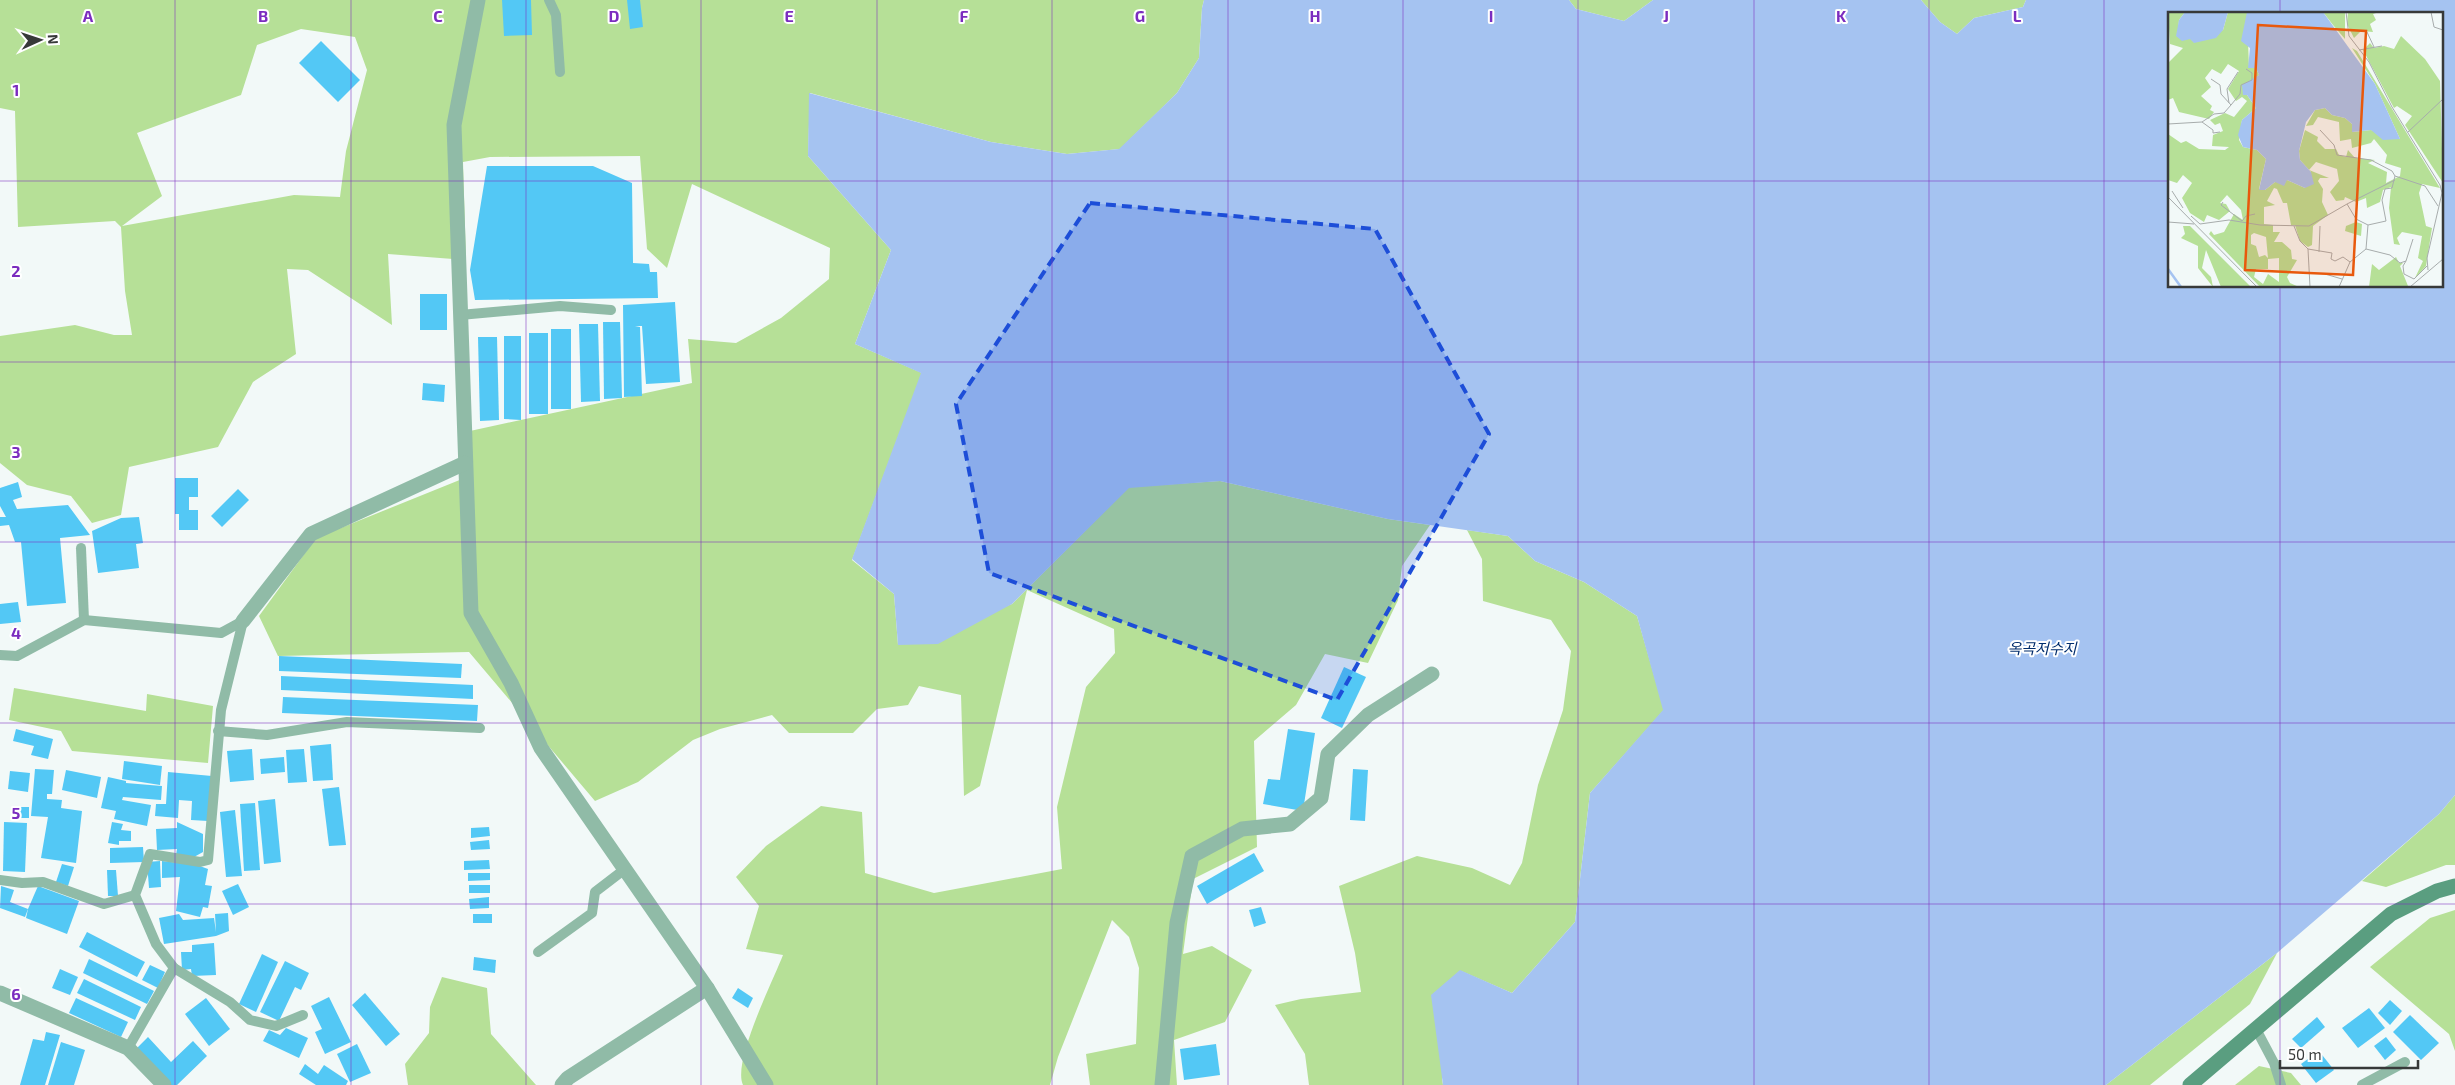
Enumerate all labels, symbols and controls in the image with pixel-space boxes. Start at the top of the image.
text: A [83,6,94,25]
text: B [258,6,268,25]
text: C [433,6,443,25]
text: D [609,6,620,25]
text: E [784,6,794,25]
text: F [960,6,969,25]
text: G [1135,6,1145,25]
text: H [1309,6,1321,25]
text: I [1489,6,1493,25]
text: J [1663,6,1669,25]
text: K [1836,6,1847,25]
text: L [2013,6,2022,25]
inset map [2168,12,2442,288]
north arrow [15,15,65,65]
text: N [45,34,62,45]
text: 1 [13,80,19,99]
text: 2 [11,261,21,280]
text: 3 [11,442,21,461]
text: 4 [11,623,21,642]
water label: 옥곡저수지 [2007,639,2078,657]
text: 5 [12,803,21,822]
text: 6 [11,984,21,1003]
scale bar [2280,1038,2418,1070]
text: 50 m [2288,1045,2322,1063]

